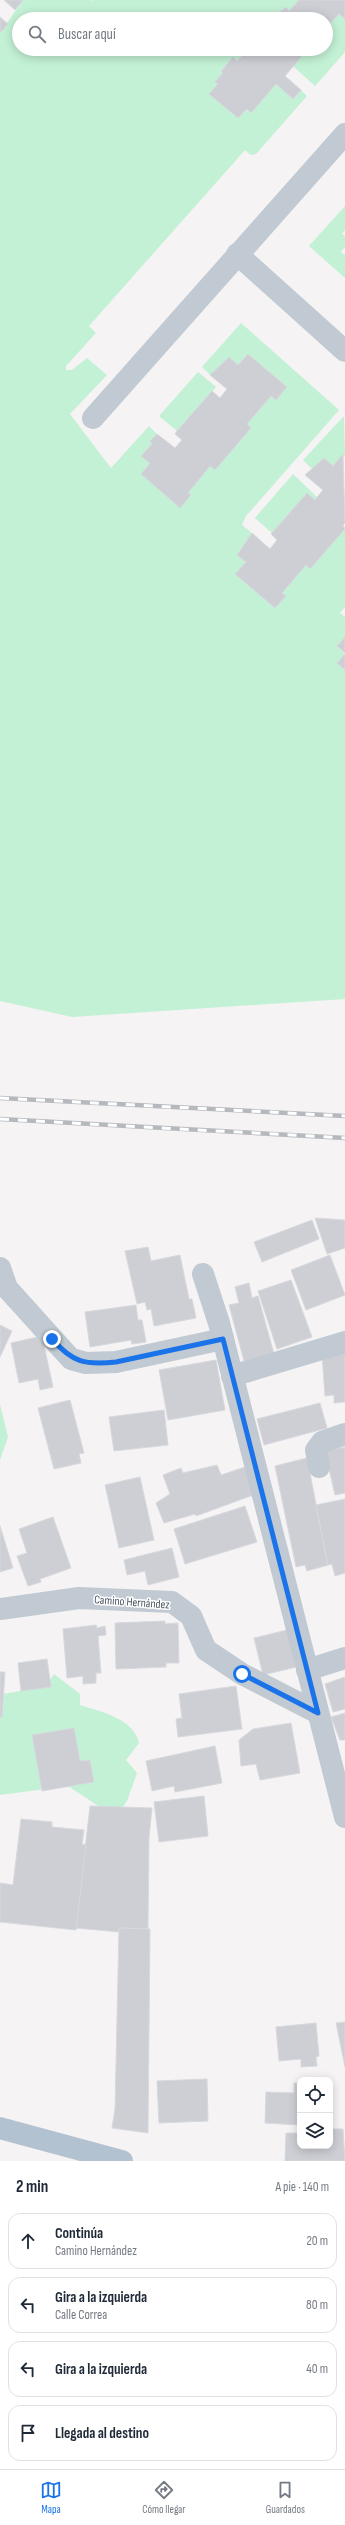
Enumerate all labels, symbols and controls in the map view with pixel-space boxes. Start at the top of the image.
search box [12,12,333,56]
icon: search [26,23,48,45]
text: Buscar aquí [58,25,116,44]
route end [43,1330,61,1348]
street label: Camino Hernández [94,1592,171,1613]
route start [233,1665,251,1683]
map controls [297,2077,333,2149]
button: locate [297,2077,333,2113]
button: layers [297,2113,333,2149]
text: 2 min [16,2177,48,2197]
text: A pie · 140 m [275,2179,329,2195]
text: Continúa [55,2224,103,2243]
icon: ahead [17,2230,39,2252]
text: 20 m [306,2233,328,2249]
text: Camino Hernández [55,2243,137,2259]
text: Gira a la izquierda [55,2288,147,2307]
icon: left [17,2294,39,2316]
text: 80 m [306,2297,328,2313]
text: Calle Correa [55,2307,107,2323]
icon: left [17,2358,39,2380]
text: Gira a la izquierda [55,2360,147,2379]
text: 40 m [306,2361,328,2377]
icon: arrive [17,2422,39,2444]
text: Llegada al destino [55,2424,149,2443]
tab: Mapa [40,2479,62,2516]
tab: Cómo llegar [142,2479,186,2516]
tab: Guardados [266,2479,305,2516]

